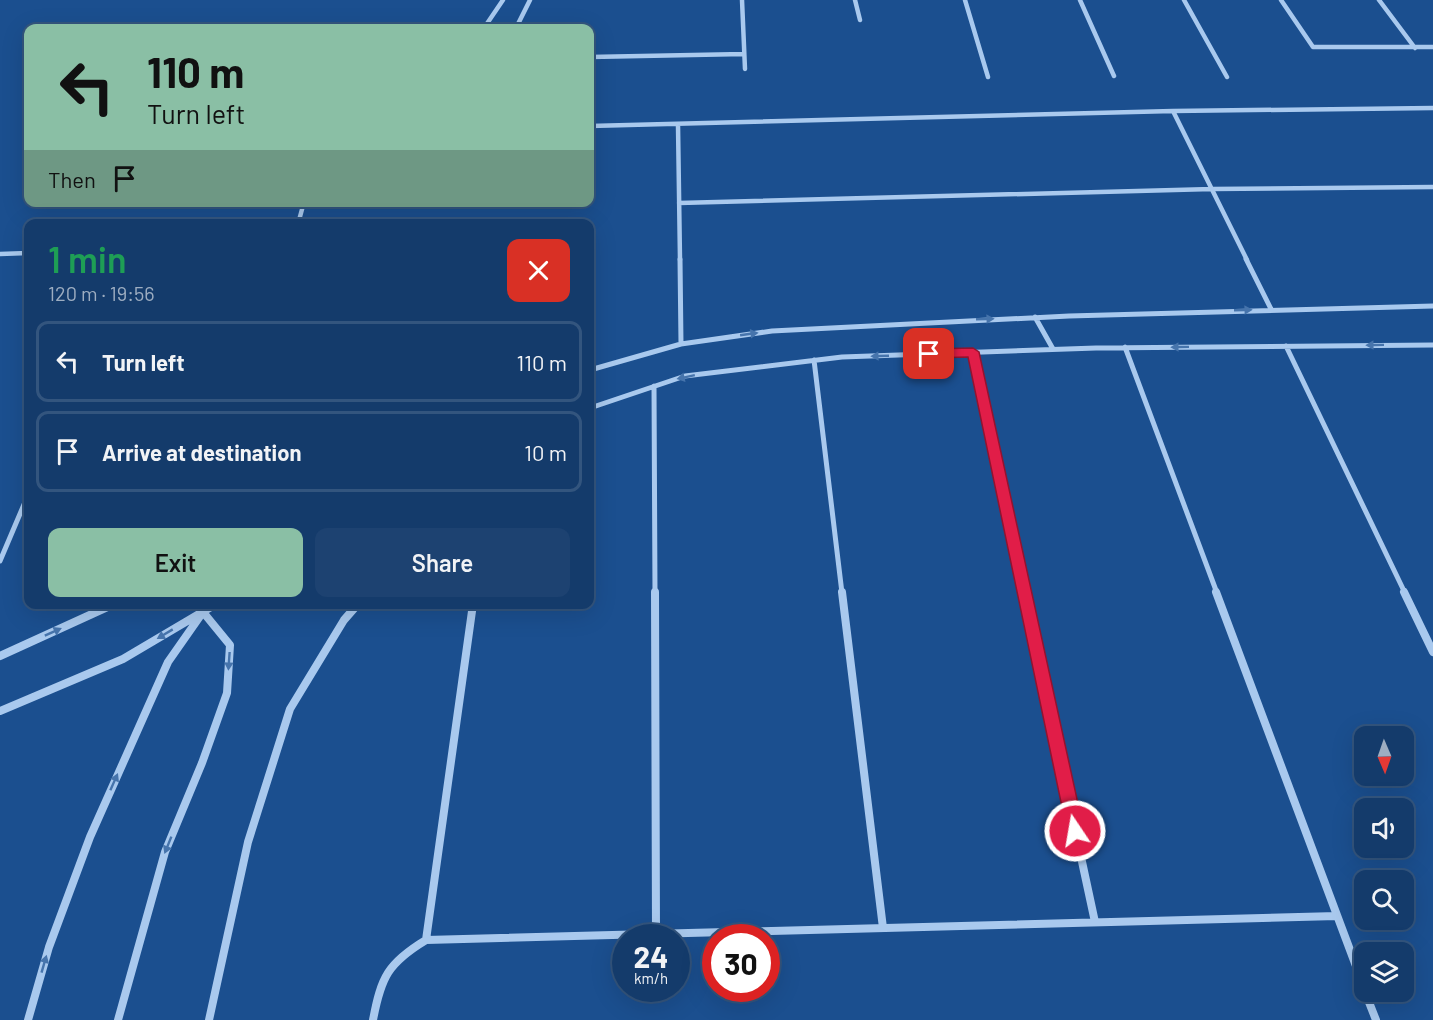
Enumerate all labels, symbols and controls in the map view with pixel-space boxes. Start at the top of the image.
text: 110 m [147,46,244,96]
icon: left [48,48,126,126]
text: Turn left [147,97,245,129]
icon: arrive [108,162,141,195]
text: Then [48,166,96,192]
text: 1 min [48,237,127,280]
button: close [507,239,570,302]
text: 120 m · 19:56 [48,281,155,305]
one-way arrow [1233,305,1252,315]
one-way arrow [976,315,995,324]
pin [903,328,954,379]
one-way arrow [739,330,758,339]
icon: arrive [912,337,945,370]
one-way arrow [1365,340,1384,350]
one-way arrow [1170,342,1189,352]
icon: left [51,345,84,378]
text: Turn left [102,349,185,375]
text: 110 m [517,349,567,375]
one-way arrow [870,351,889,360]
one-way arrow [677,372,695,382]
icon: arrive [51,435,84,468]
text: Arrive at destination [102,439,301,465]
text: 10 m [524,439,567,465]
button: Exit [48,528,303,597]
button: Share [315,528,570,597]
one-way arrow [45,627,63,637]
one-way arrow [156,629,173,639]
one-way arrow [224,651,233,670]
north arrow [1354,726,1414,786]
map controls [1354,726,1414,1002]
one-way arrow [110,773,119,791]
button: sound [1354,798,1414,858]
position arrow [1043,799,1107,863]
one-way arrow [163,836,173,854]
button: search [1354,870,1414,930]
speed limit sign: 30 [702,924,780,1002]
text: 24 [634,938,668,974]
button: layers [1354,942,1414,1002]
one-way arrow [40,955,49,973]
text: km/h [634,969,668,987]

